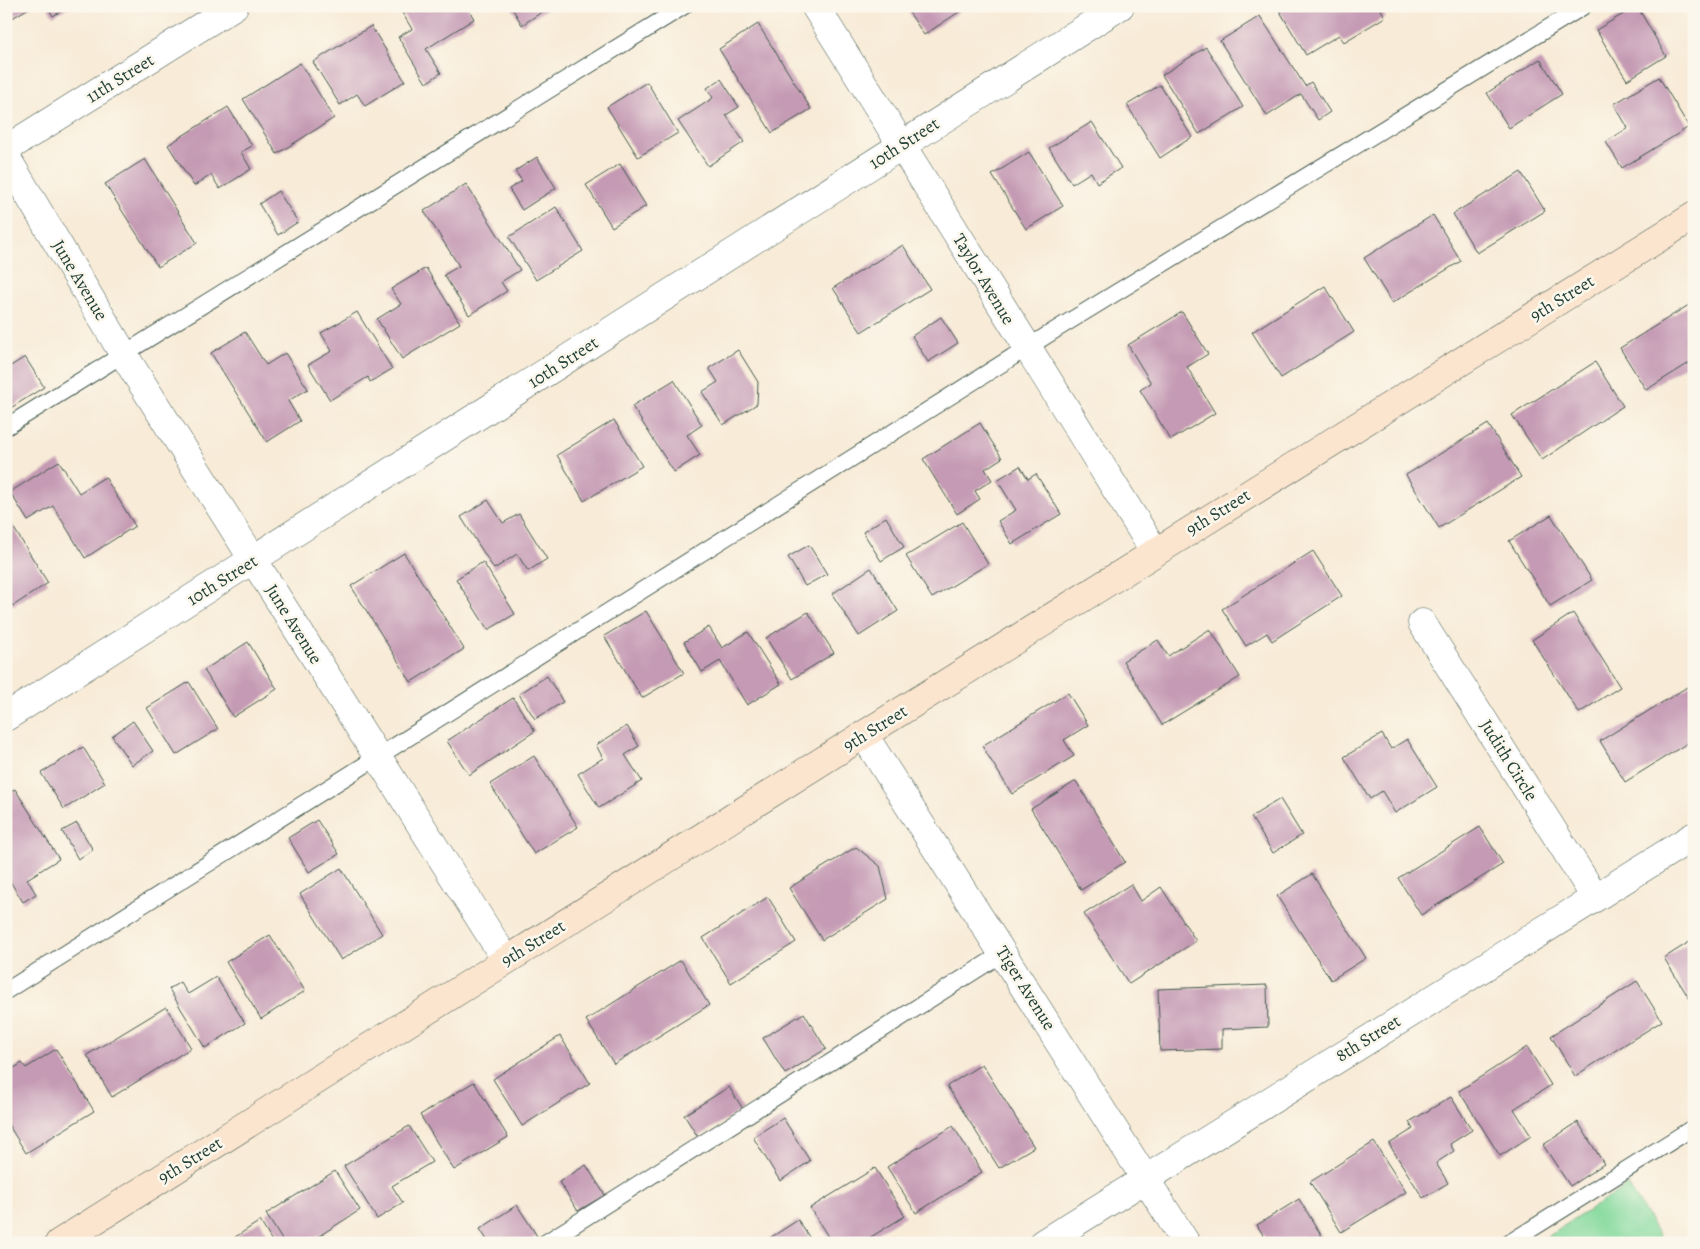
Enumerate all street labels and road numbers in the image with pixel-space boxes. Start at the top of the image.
street label: 11th Street [82,48,158,108]
street label: 10th Street [864,111,944,175]
street label: Taylor Avenue [947,229,1021,329]
street label: June Avenue [46,235,114,325]
street label: 9th Street [1525,269,1599,327]
street label: 10th Street [523,330,603,394]
street label: 9th Street [1181,483,1255,541]
street label: 10th Street [182,549,262,611]
street label: June Avenue [260,579,328,669]
street label: 9th Street [838,699,912,757]
street label: Judith Circle [1475,715,1543,805]
street label: 9th Street [496,914,570,972]
street label: Tiger Avenue [991,941,1061,1035]
street label: 8th Street [1331,1009,1405,1067]
street label: 9th Street [153,1131,227,1189]

